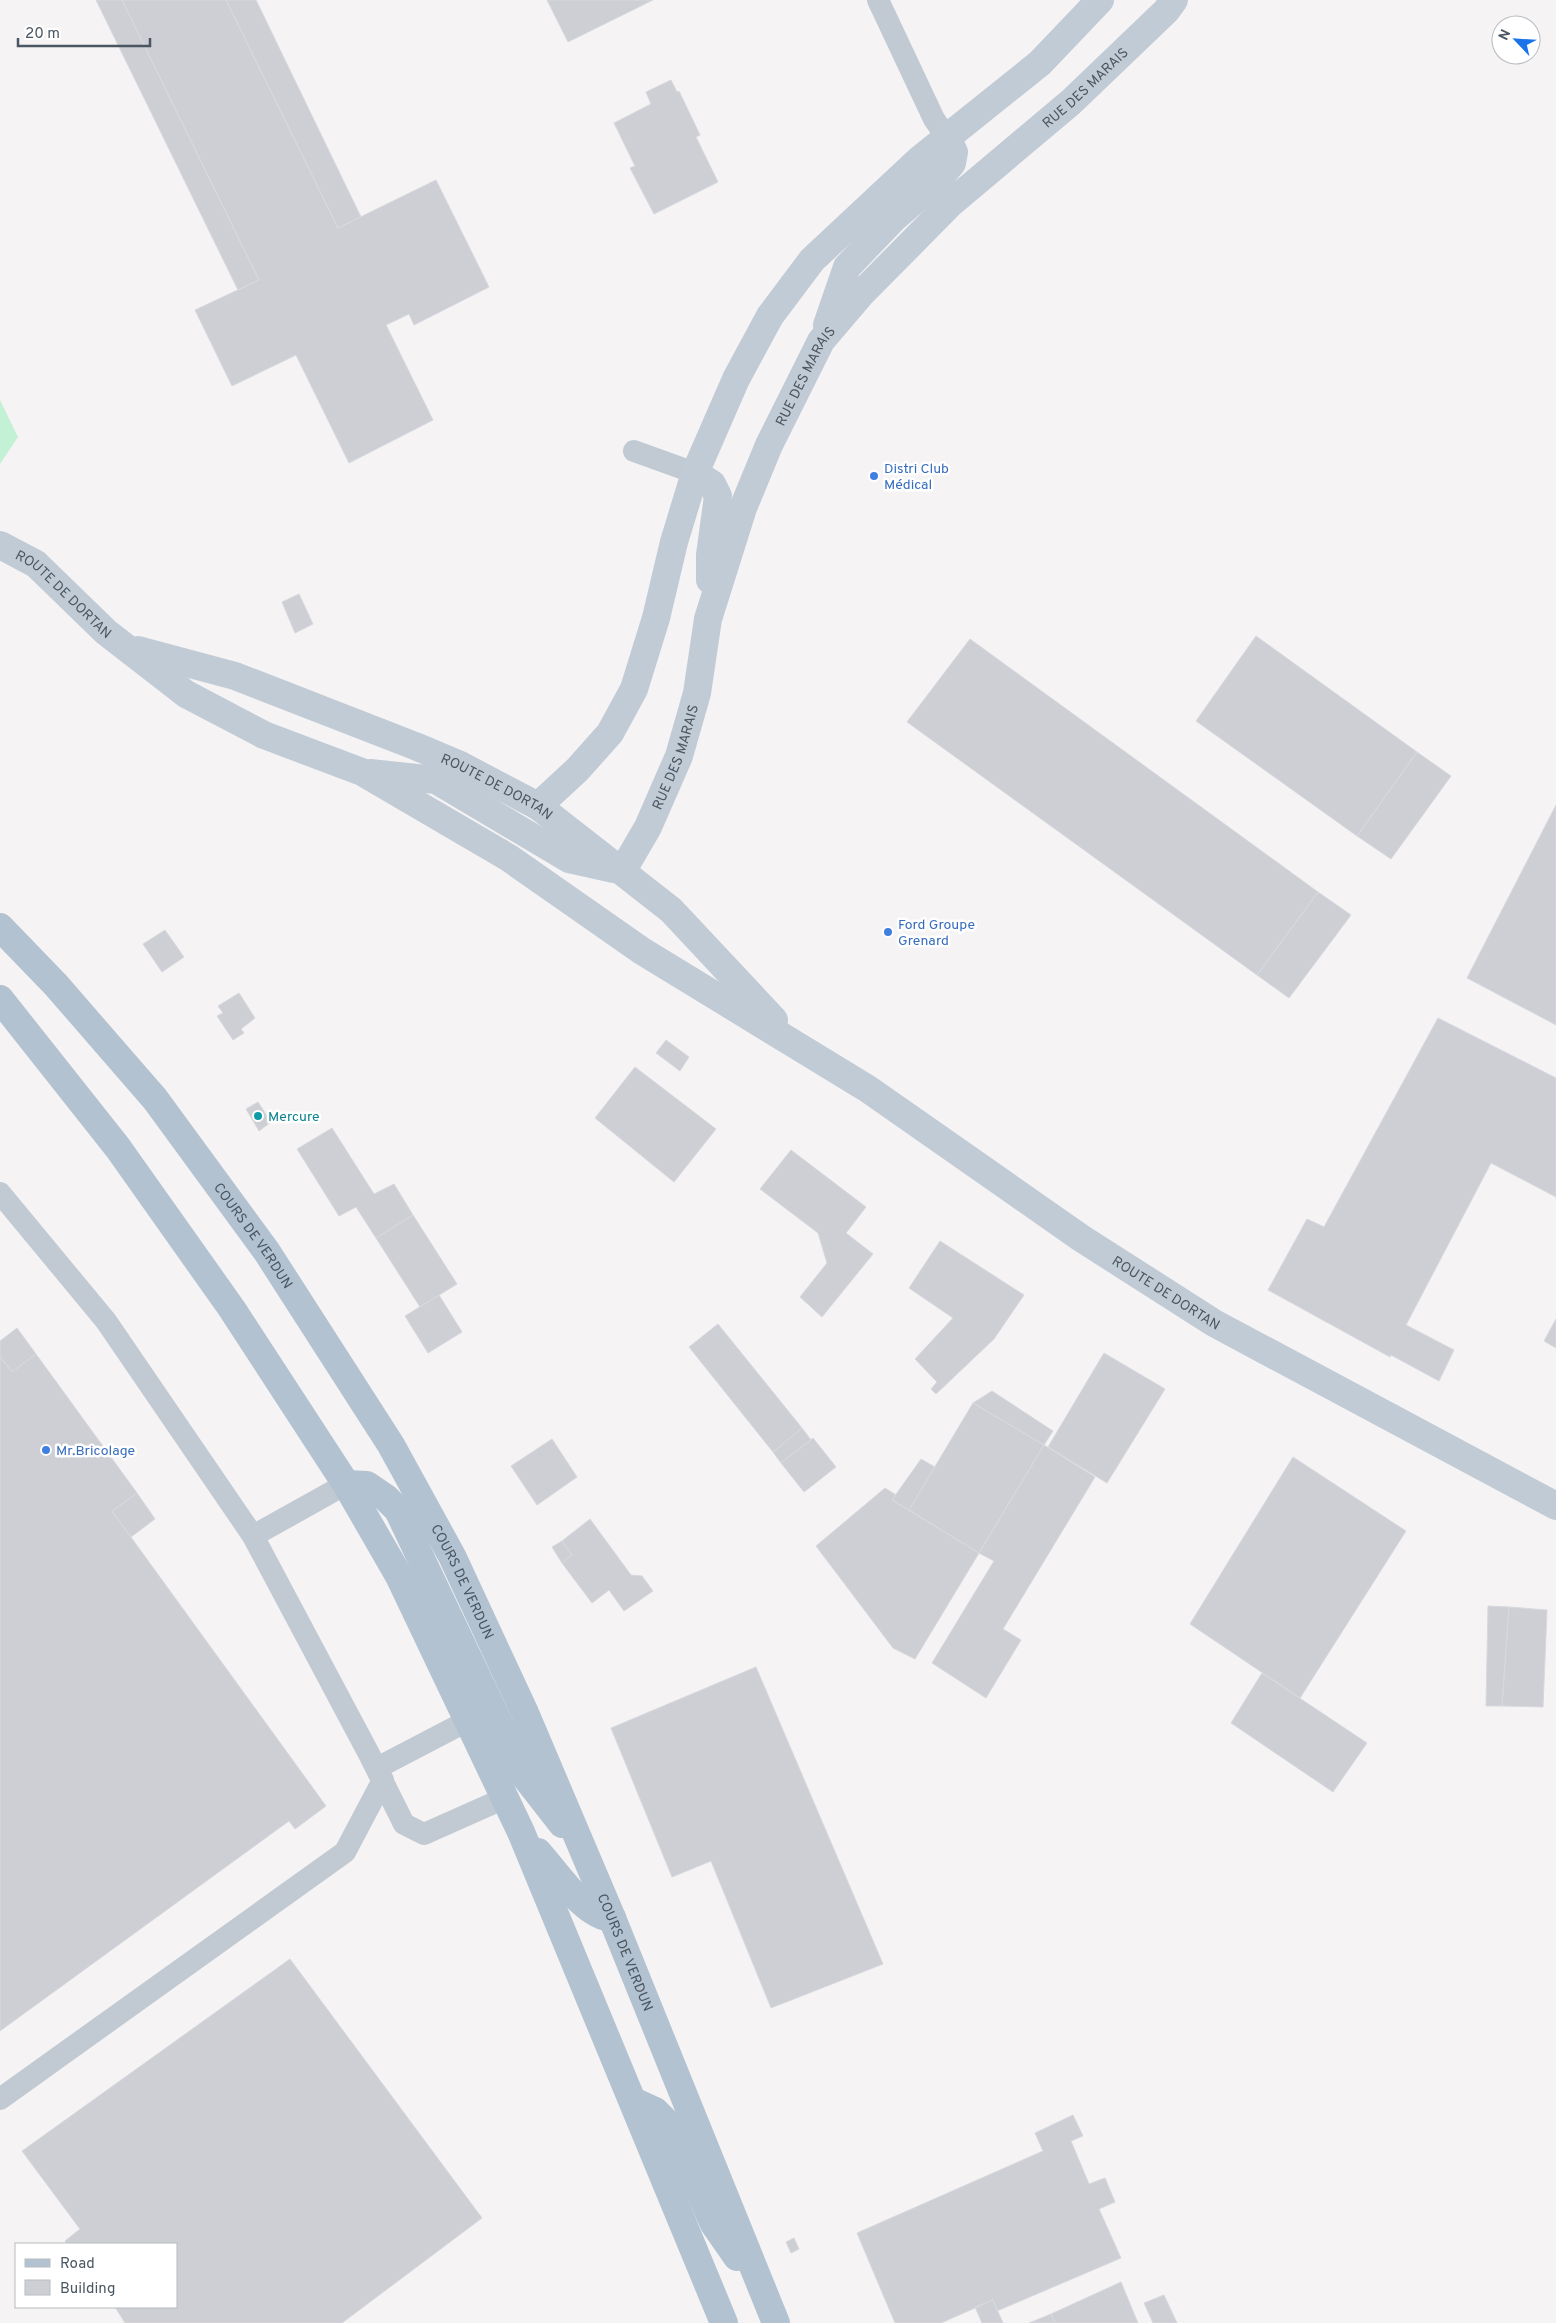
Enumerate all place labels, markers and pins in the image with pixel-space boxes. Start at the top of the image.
place label: Distri Club Médical [884,461,949,494]
marker: Distri Club Médical [868,470,880,482]
place label: Ford Groupe Grenard [898,917,975,950]
marker: Ford Groupe Grenard [882,926,894,938]
place label: Mercure [268,1109,320,1126]
marker: Mercure [252,1110,264,1122]
place label: Mr.Bricolage [56,1443,135,1460]
marker: Mr.Bricolage [40,1444,52,1456]

